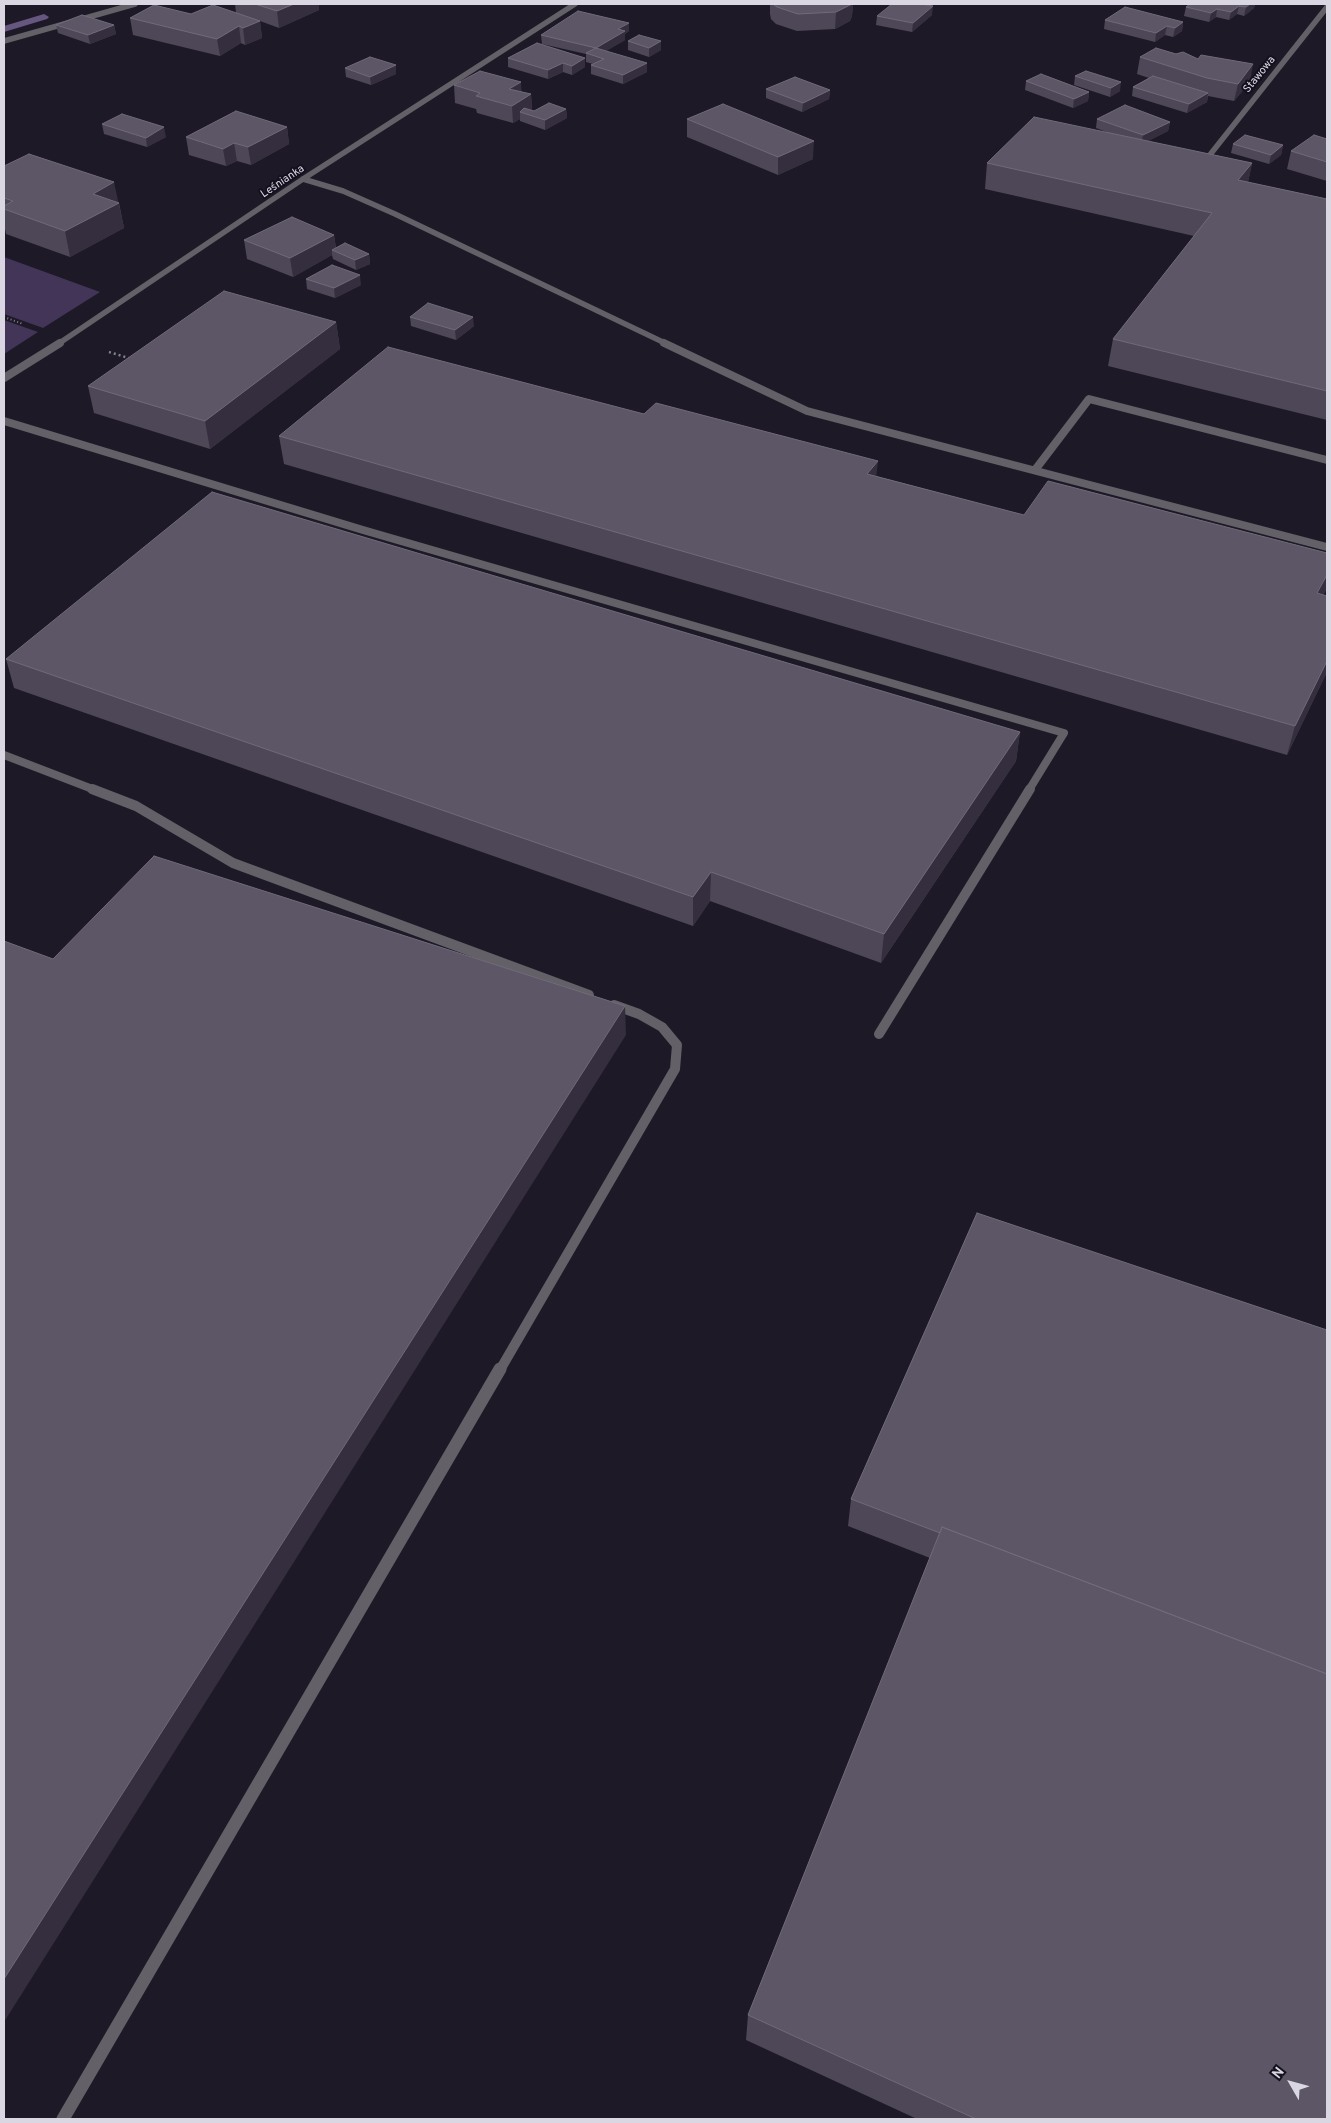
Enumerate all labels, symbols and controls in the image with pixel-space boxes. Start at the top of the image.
street label: Stawowa [1241,54,1279,96]
street label: Leśnianka [259,163,307,201]
north arrow [1266,2058,1316,2108]
text: N [1269,2064,1289,2083]

